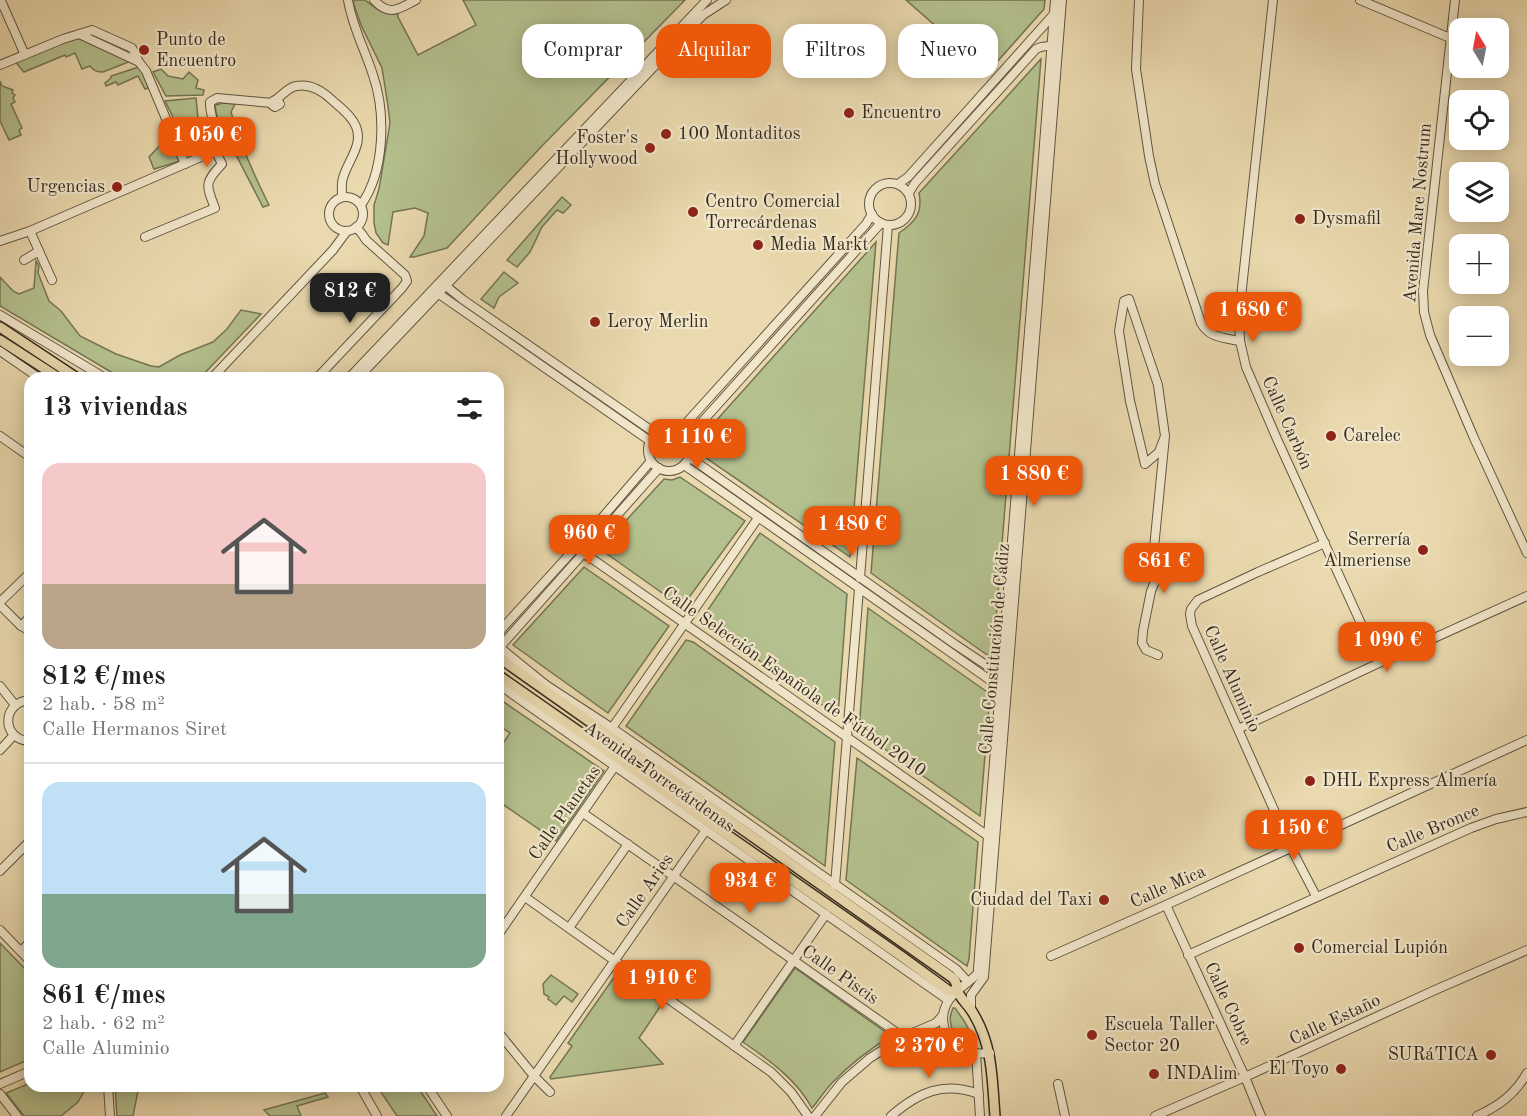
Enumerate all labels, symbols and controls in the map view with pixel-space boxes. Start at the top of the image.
north arrow [1449,18,1509,78]
map controls [1449,18,1509,366]
chip: Comprar [522,24,644,78]
chip: Alquilar [656,24,771,78]
chip: Filtros [783,24,886,78]
chip: Nuevo [898,24,998,78]
place label: Punto de Encuentro [156,31,236,70]
marker: Punto de Encuentro [137,43,151,57]
button: locate [1449,90,1509,150]
place label: Encuentro [861,104,941,122]
marker: Encuentro [842,106,856,120]
pin: 1 050 € [152,117,262,168]
street label: Avenida Mare Nostrum [1401,122,1435,304]
place label: 100 Montaditos [678,125,801,143]
text: 1 050 € [172,126,242,146]
marker: 100 Montaditos [659,127,673,141]
place label: Foster's Hollywood [555,129,638,168]
marker: Foster's Hollywood [643,141,657,155]
button: layers [1449,162,1509,222]
place label: Urgencias [26,178,105,196]
marker: Urgencias [110,180,124,194]
place label: Centro Comercial Torrecárdenas [705,193,840,232]
marker: Centro Comercial Torrecárdenas [686,205,700,219]
place label: Dysmafil [1312,210,1381,228]
marker: Dysmafil [1293,212,1307,226]
button: + [1449,234,1509,294]
place label: Media Markt [770,236,869,254]
marker: Media Markt [751,238,765,252]
pin: 812 € [308,273,392,324]
text: 812 € [324,282,376,302]
pin: 1 680 € [1198,292,1308,343]
text: 1 680 € [1218,301,1288,321]
button: − [1449,306,1509,366]
place label: Leroy Merlin [607,313,709,331]
marker: Leroy Merlin [588,315,602,329]
street label: Calle Carbón [1258,374,1316,473]
icon: filters [453,392,486,425]
text: 13 viviendas [42,395,188,421]
pin: 1 110 € [642,419,752,470]
place label: Carelec [1343,427,1401,445]
text: 1 110 € [662,428,732,448]
marker: Carelec [1324,429,1338,443]
pin: 1 880 € [979,456,1089,507]
text: 1 880 € [999,465,1069,485]
icon: home [210,502,318,610]
pin: 1 480 € [797,506,907,557]
pin: 960 € [547,515,631,566]
text: 1 480 € [817,515,887,535]
text: 960 € [563,524,615,544]
place label: Serrería Almeriense [1323,531,1411,570]
street label: Calle Constitución de Cádiz [977,543,1013,755]
pin: 861 € [1122,543,1206,594]
marker: Serrería Almeriense [1416,543,1430,557]
text: 861 € [1138,552,1190,572]
street label: Calle Selección Española de Fútbol 2010 [659,584,929,780]
pin: 1 090 € [1332,622,1442,673]
street label: Calle Aluminio [1200,623,1264,735]
text: 1 090 € [1352,631,1422,651]
text: 812 €/mes [42,664,166,690]
text: 2 hab. · 58 m² [42,695,165,715]
street label: Avenida Torrecárdenas [580,718,738,836]
text: Calle Hermanos Siret [42,720,227,740]
street label: Calle Planetas [526,762,604,864]
place label: DHL Express Almería [1322,772,1497,790]
marker: DHL Express Almería [1303,774,1317,788]
street label: Calle Bronce [1384,801,1482,857]
pin: 1 150 € [1239,810,1349,861]
text: 1 150 € [1259,819,1329,839]
icon: home [210,821,318,929]
street label: Calle Aries [613,850,677,931]
street label: Calle Mica [1127,862,1209,912]
pin: 934 € [708,863,792,914]
text: 934 € [724,872,776,892]
place label: Ciudad del Taxi [970,891,1092,909]
marker: Ciudad del Taxi [1097,893,1111,907]
place label: Comercial Lupión [1311,939,1448,957]
marker: Comercial Lupión [1292,941,1306,955]
street label: Calle Piscis [798,942,882,1008]
street label: Calle Cobre [1201,959,1255,1049]
pin: 1 910 € [607,960,717,1011]
text: 1 910 € [627,969,697,989]
text: 861 €/mes [42,983,166,1009]
street label: Calle Estaño [1287,991,1383,1049]
text: 2 hab. · 62 m² [42,1014,165,1034]
place label: Escuela Taller Sector 20 [1104,1016,1216,1055]
pin: 2 370 € [874,1028,984,1079]
marker: Escuela Taller Sector 20 [1085,1028,1099,1042]
text: 2 370 € [894,1037,964,1057]
text: Calle Aluminio [42,1039,170,1059]
place label: SURáTICA [1388,1046,1479,1064]
marker: SURáTICA [1484,1048,1498,1062]
place label: El Toyo [1269,1060,1329,1078]
marker: El Toyo [1334,1062,1348,1076]
place label: INDAlim [1166,1065,1238,1083]
marker: INDAlim [1147,1067,1161,1081]

